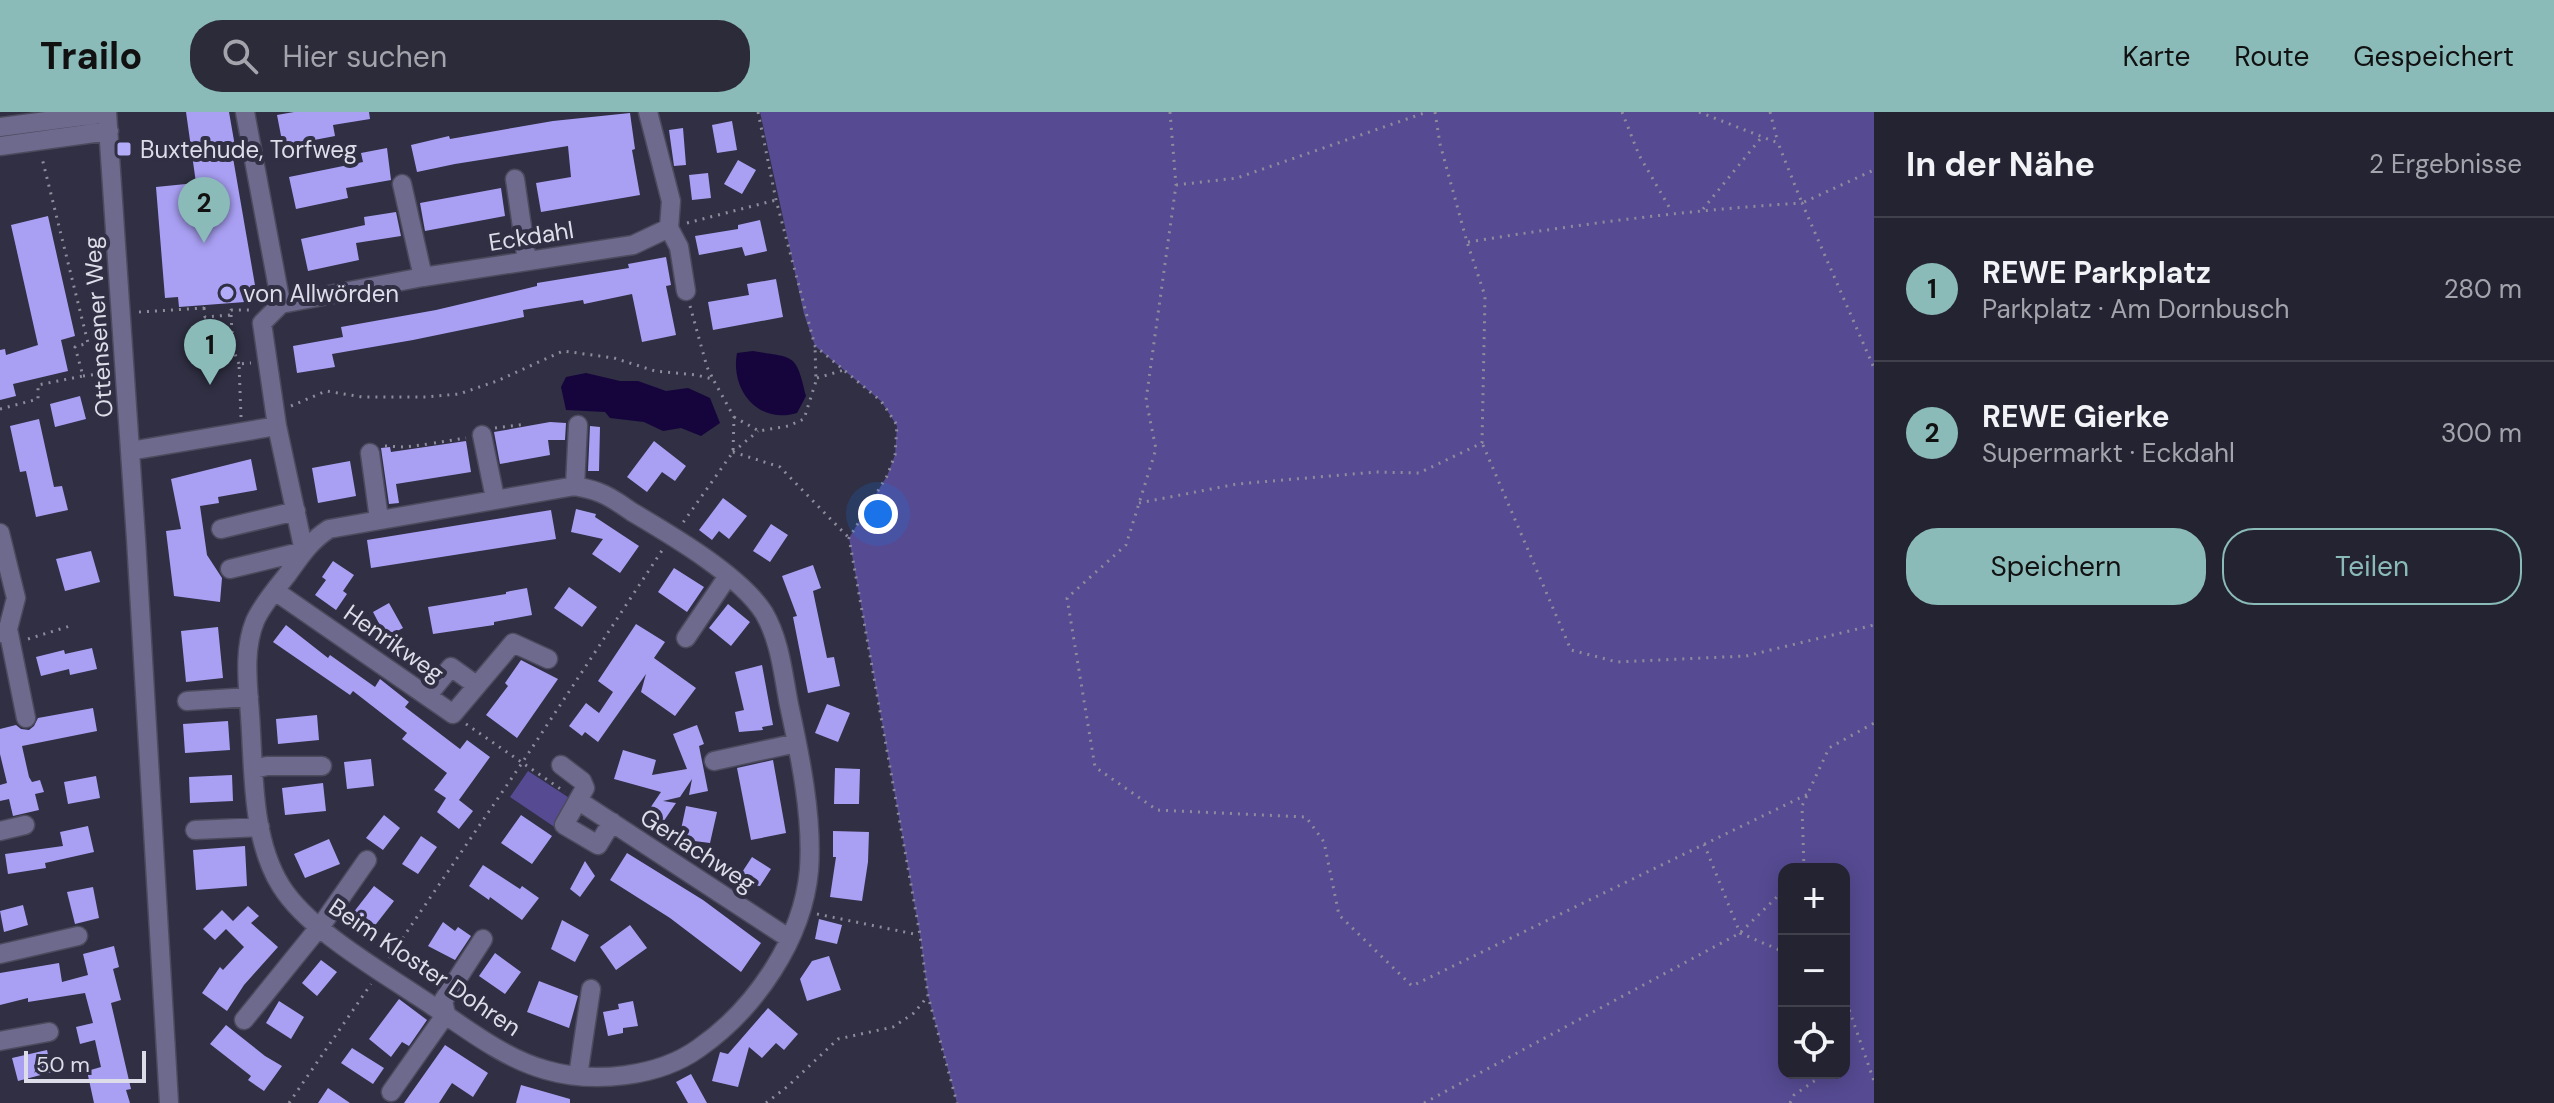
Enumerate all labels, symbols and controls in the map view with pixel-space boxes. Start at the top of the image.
search box [190,20,750,92]
text: Trailo [40,31,142,81]
icon: search [218,34,262,78]
text: Hier suchen [282,37,447,76]
text: Karte [2123,38,2190,75]
text: Route [2234,38,2309,75]
text: Gespeichert [2353,38,2514,75]
place label: Buxtehude, Torfweg [140,134,357,165]
marker: Buxtehude, Torfweg [115,140,133,158]
text: In der Nähe [1906,142,2095,187]
text: 2 Ergebnisse [2369,147,2522,181]
pin: 2 [178,177,230,243]
street label: Eckdahl [486,214,576,258]
street label: Ottensener Weg [76,235,120,419]
text: REWE Parkplatz [1982,253,2211,292]
text: 1 [1927,272,1937,306]
text: 280 m [2444,272,2522,306]
place label: von Allwörden [243,278,399,309]
marker: von Allwörden [218,284,236,302]
text: Parkplatz · Am Dornbusch [1982,292,2290,326]
pin: 1 [184,319,236,385]
text: REWE Gierke [1982,397,2170,436]
text: 2 [1924,416,1940,450]
text: 300 m [2441,416,2522,450]
text: Supermarkt · Eckdahl [1982,436,2235,470]
your location [858,494,898,534]
button: Speichern [1906,528,2206,605]
button: Teilen [2222,528,2522,605]
street label: Henrikweg [338,597,450,689]
street label: Gerlachweg [634,801,762,899]
map controls [1778,863,1850,1079]
button: + [1778,863,1850,935]
street label: Beim Kloster Dohren [323,891,527,1043]
button: − [1778,935,1850,1007]
button: locate [1778,1007,1850,1079]
scale bar [24,1047,146,1083]
text: 50 m [36,1050,90,1079]

